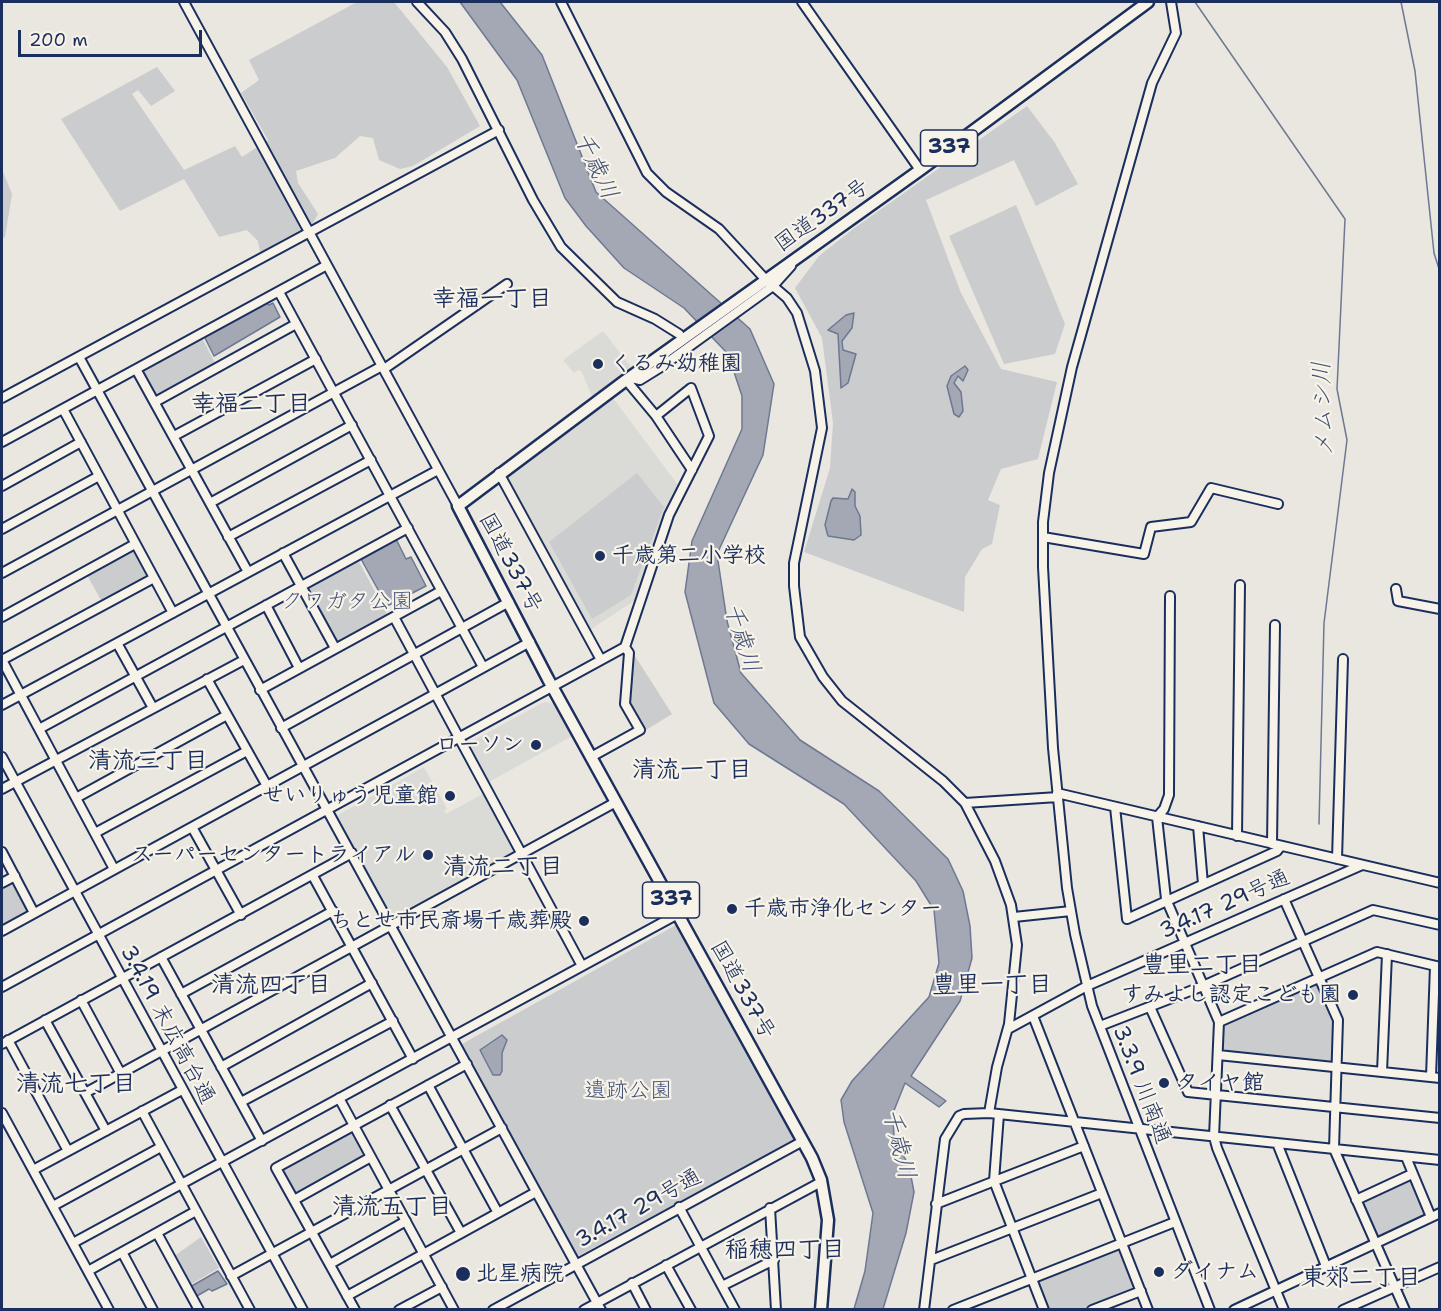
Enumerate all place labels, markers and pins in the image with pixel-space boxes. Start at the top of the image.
place label: くるみ幼稚園 [610,351,742,377]
marker: くるみ幼稚園 [591,357,605,371]
place label: 千歳第二小学校 [612,543,766,569]
marker: 千歳第二小学校 [593,549,607,563]
place label: ローソン [436,732,524,758]
marker: ローソン [529,738,543,752]
place label: せいりゅう児童館 [262,783,438,809]
marker: せいりゅう児童館 [443,789,457,803]
place label: スーパーセンタートライアル [131,842,416,868]
marker: スーパーセンタートライアル [421,848,435,862]
place label: 千歳市浄化センター [744,896,942,922]
marker: 千歳市浄化センター [725,902,739,916]
place label: ちとせ市民斎場千歳葬殿 [330,908,572,934]
marker: ちとせ市民斎場千歳葬殿 [577,914,591,928]
place label: すみよし認定こども園 [1121,982,1341,1008]
marker: すみよし認定こども園 [1346,988,1360,1002]
place label: タイヤ館 [1176,1070,1264,1096]
marker: タイヤ館 [1157,1076,1171,1090]
place label: ダイナム [1171,1259,1259,1285]
place label: 北星病院 [476,1261,564,1287]
marker: 北星病院 [454,1265,472,1283]
marker: ダイナム [1152,1265,1166,1279]

